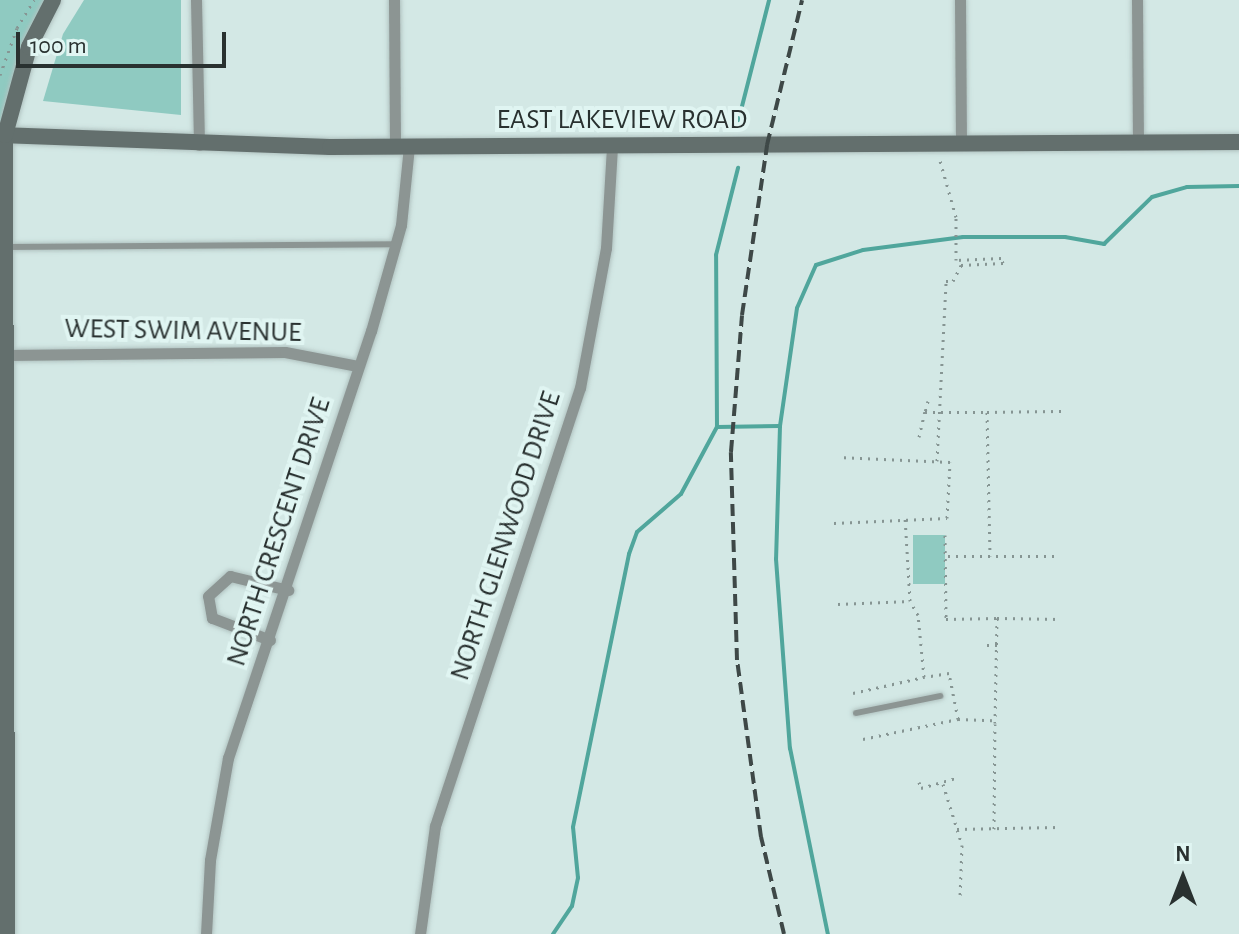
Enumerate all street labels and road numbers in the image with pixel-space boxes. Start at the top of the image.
street label: EAST LAKEVIEW ROAD [497,103,747,137]
street label: WEST SWIM AVENUE [64,312,302,350]
street label: NORTH GLENWOOD DRIVE [443,387,569,685]
street label: NORTH CRESCENT DRIVE [220,394,338,670]

